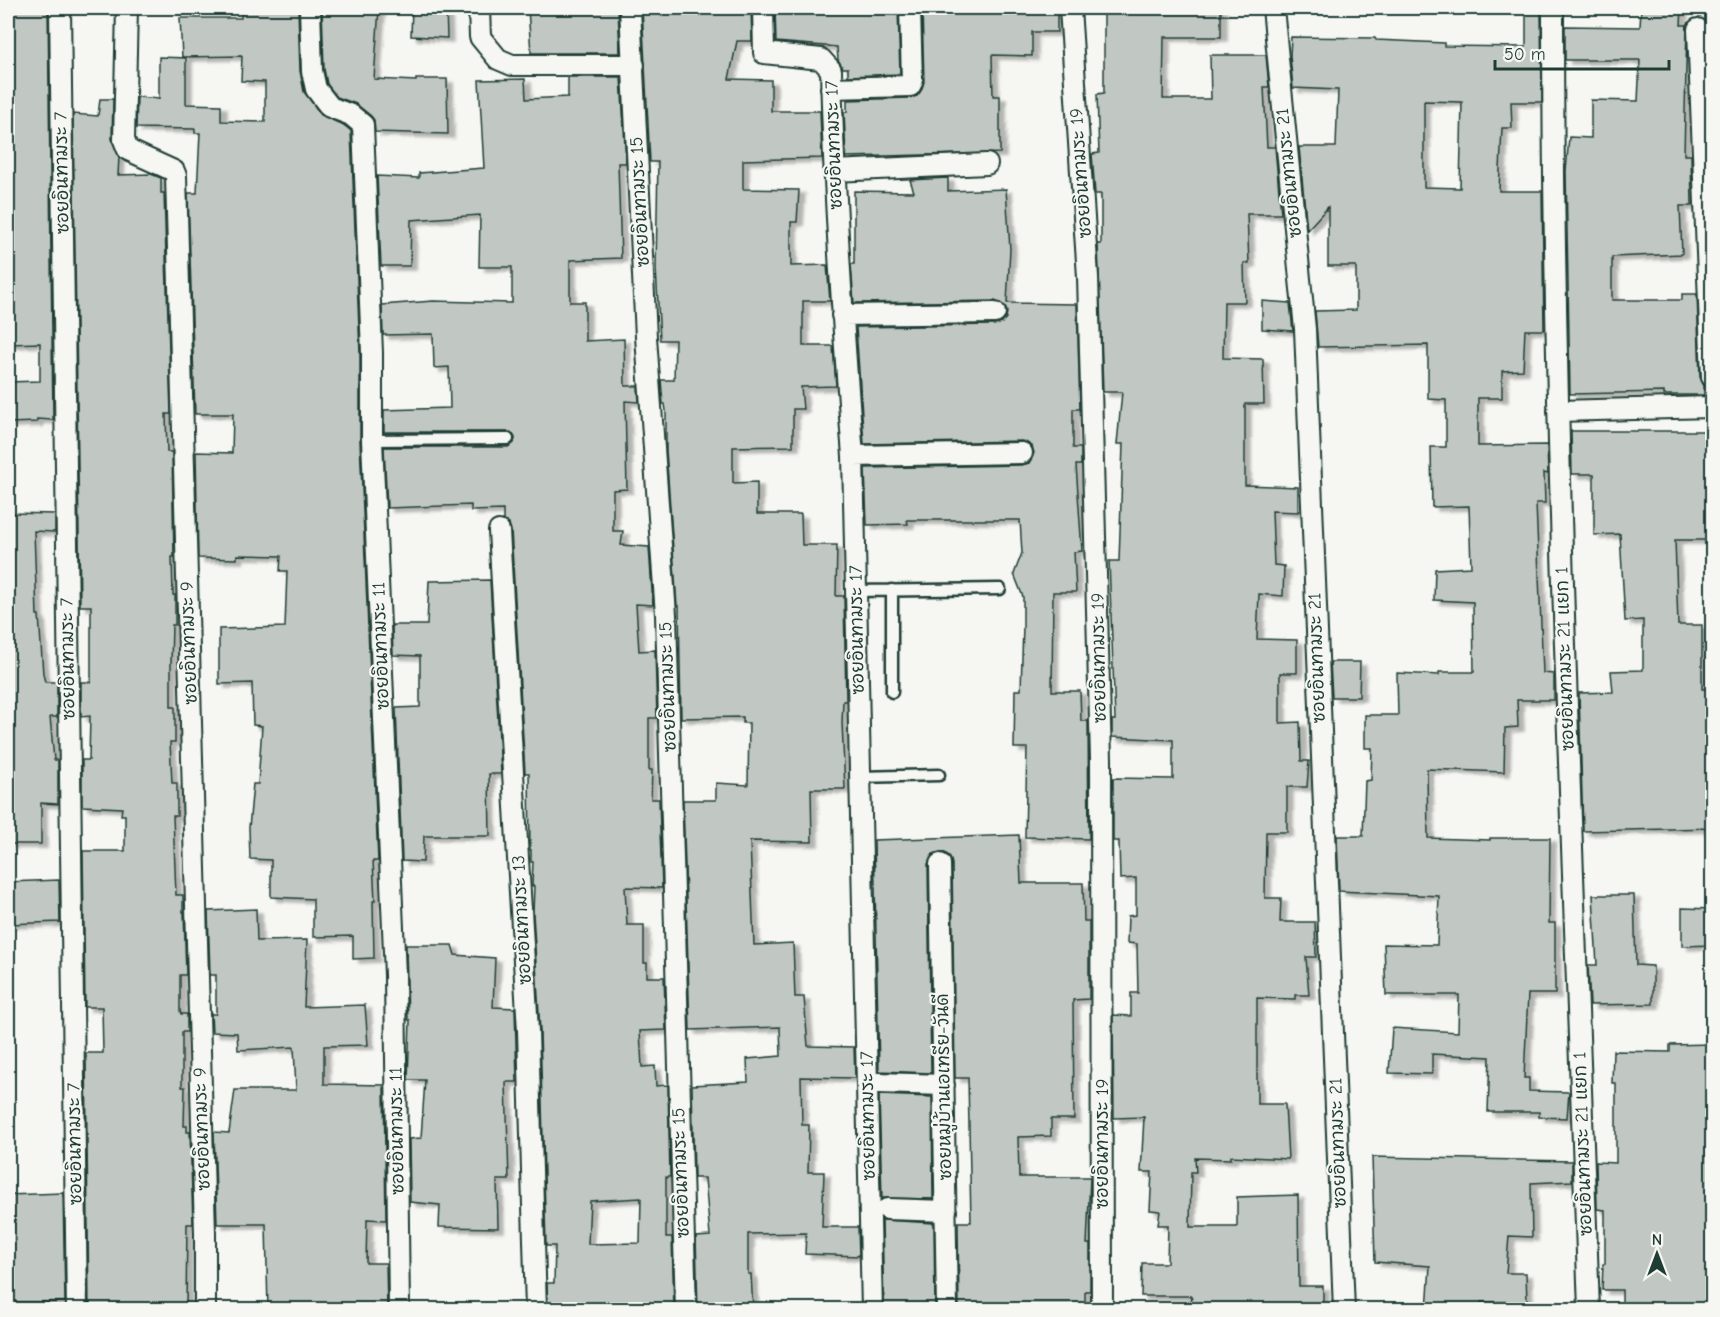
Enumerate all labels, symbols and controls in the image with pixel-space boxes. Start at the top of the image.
scale bar [1495,33,1669,71]
text: 50 m [1504,44,1546,65]
street label: ซอยอินทามระ 17 [820,80,847,210]
street label: ซอยอินทามระ 19 [1065,107,1096,239]
street label: ซอยอินทามระ 21 [1271,107,1306,239]
street label: ซอยอินทามระ 7 [49,111,74,234]
street label: ซอยอินทามระ 15 [625,136,654,268]
street label: ซอยอินทามระ 17 [844,565,869,695]
street label: ซอยอินทามระ 21 แยก 1 [1550,567,1579,751]
street label: ซอยอินทามระ 9 [175,581,202,705]
street label: ซอยอินทามระ 11 [367,582,394,710]
street label: ซอยอินทามระ 19 [1086,593,1111,723]
street label: ซอยอินทามระ 21 [1303,593,1330,723]
street label: ซอยอินทามระ 7 [55,597,80,720]
street label: ซอยอินทามระ 15 [654,621,681,753]
street label: ซอยอินทามระ 13 [507,855,536,985]
street label: ซอยหมู่บ้านเอเทรีย-วันดี [930,993,959,1181]
street label: ซอยอินทามระ 17 [855,1051,880,1181]
street label: ซอยอินทามระ 21 แยก 1 [1568,1052,1597,1236]
street label: ซอยอินทามระ 9 [188,1067,215,1191]
street label: ซอยอินทามระ 11 [384,1067,409,1195]
street label: ซอยอินทามระ 21 [1324,1078,1351,1208]
street label: ซอยอินทามระ 19 [1091,1079,1113,1209]
street label: ซอยอินทามระ 7 [62,1082,87,1205]
street label: ซอยอินทามระ 15 [667,1107,694,1239]
north arrow [1627,1224,1687,1284]
text: N [1652,1231,1662,1249]

